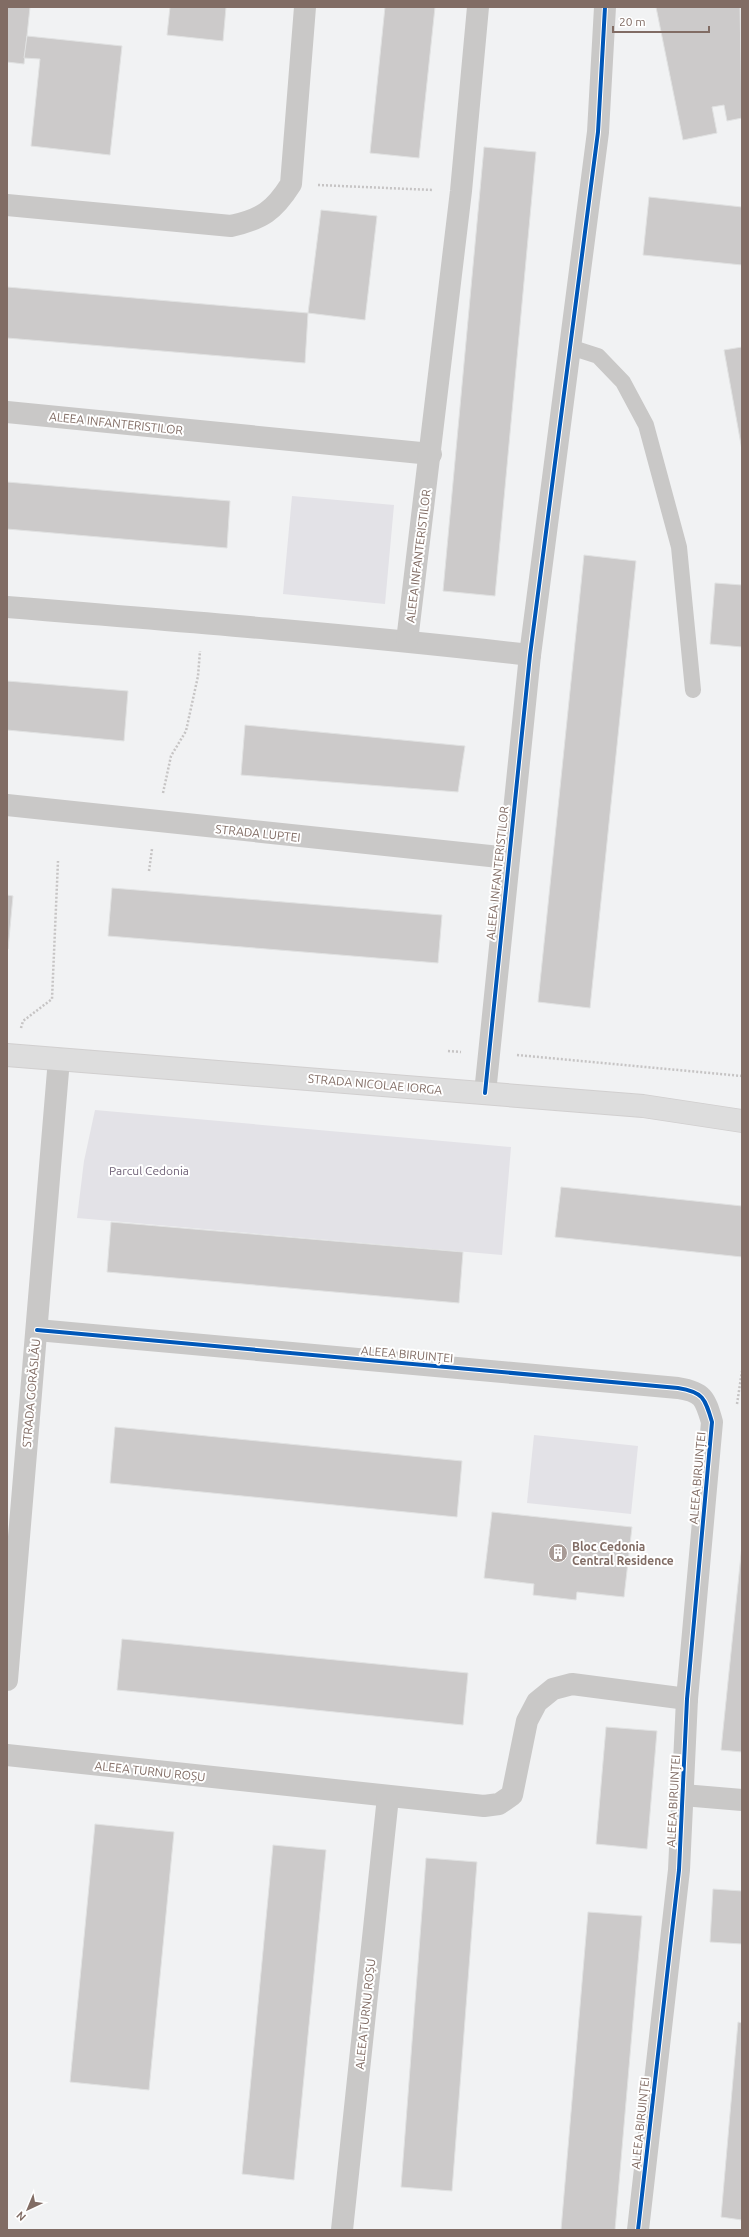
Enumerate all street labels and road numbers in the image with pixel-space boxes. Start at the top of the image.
street label: ALEEA INFANTERISTILOR [48,410,184,437]
street label: ALEEA INFANTERISTILOR [403,488,433,624]
street label: ALEEA INFANTERISTILOR [484,805,511,941]
street label: STRADA LUPTEI [215,822,301,844]
street label: STRADA NICOLAE IORGA [307,1072,443,1096]
street label: STRADA GORĂSLĂU [20,1338,42,1448]
street label: ALEEA BIRUINȚEI [360,1343,454,1365]
street label: ALEEA BIRUINȚEI [686,1431,708,1525]
street label: ALEEA BIRUINȚEI [664,1754,682,1848]
street label: ALEEA TURNU ROȘU [94,1759,206,1783]
street label: ALEEA TURNU ROȘU [353,1958,377,2070]
street label: ALEEA BIRUINȚEI [629,2076,651,2170]

